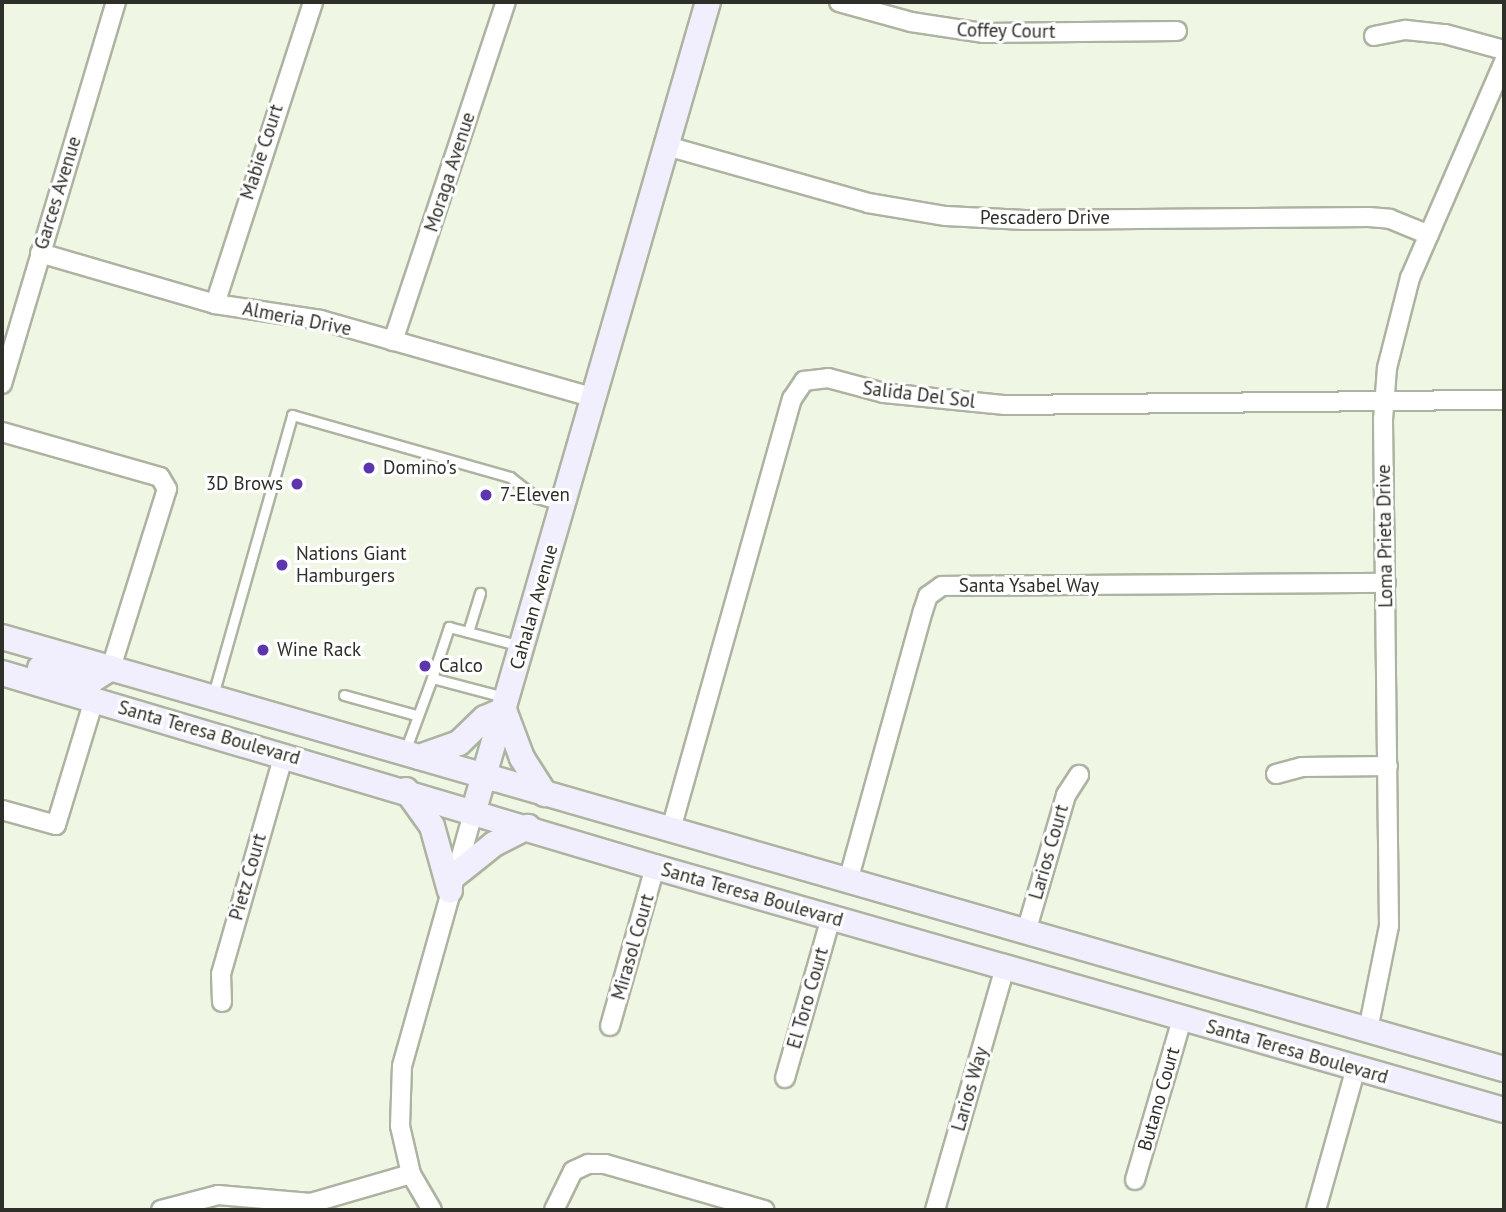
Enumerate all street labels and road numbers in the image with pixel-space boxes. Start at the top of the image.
street label: Coffey Court [956,19,1056,43]
street label: Mabie Court [236,102,288,202]
street label: Moraga Avenue [420,109,480,235]
street label: Garces Avenue [30,133,86,253]
street label: Pescadero Drive [980,207,1110,229]
street label: Almeria Drive [241,297,353,341]
street label: Salida Del Sol [861,377,977,413]
street label: Loma Prieta Drive [1372,464,1398,608]
street label: Cahalan Avenue [505,542,563,672]
street label: Santa Ysabel Way [958,575,1100,597]
street label: Santa Teresa Boulevard [115,696,303,770]
street label: Larios Court [1025,802,1073,902]
street label: Pietz Court [225,831,271,923]
street label: Santa Teresa Boulevard [658,858,846,932]
street label: Mirasol Court [607,892,659,1002]
street label: El Toro Court [783,944,833,1052]
street label: Santa Teresa Boulevard [1203,1015,1391,1089]
street label: Larios Way [947,1044,993,1134]
street label: Butano Court [1133,1044,1185,1154]

